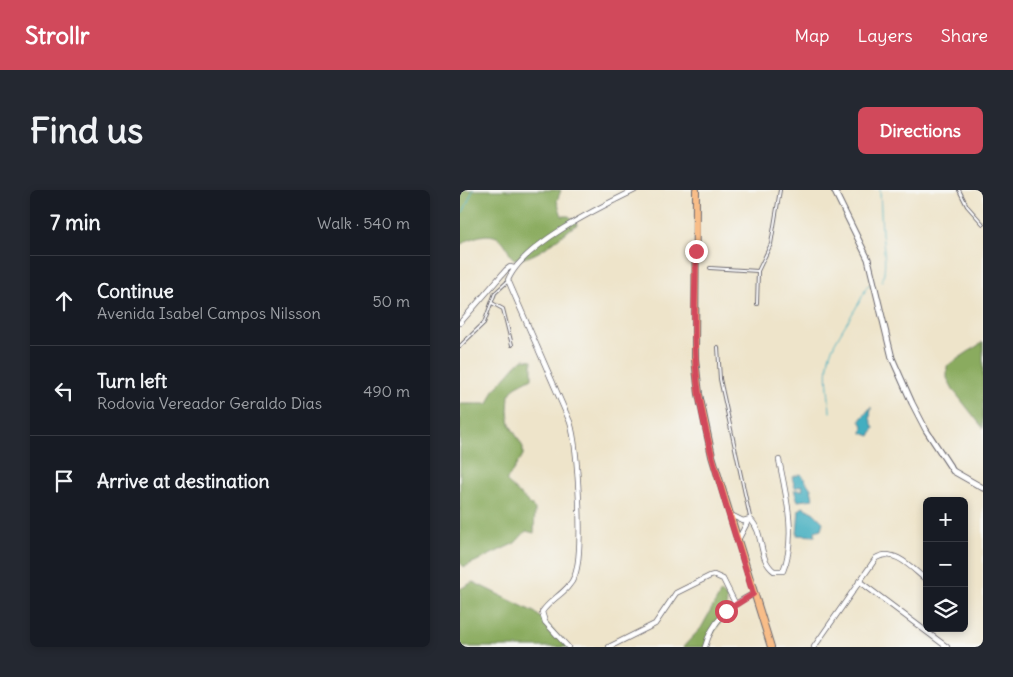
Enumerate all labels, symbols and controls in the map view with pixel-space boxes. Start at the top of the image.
text: Strollr [25,20,90,50]
text: Map [794,24,829,47]
text: Layers [857,24,913,47]
text: Share [941,24,988,47]
button: Directions [858,107,983,154]
text: Find us [30,108,143,152]
text: 7 min [50,209,101,236]
text: Walk · 540 m [317,213,410,233]
route end [685,240,708,263]
text: Continue [97,279,174,303]
icon: ahead [50,287,78,315]
text: 50 m [372,291,410,311]
text: Avenida Isabel Campos Nilsson [97,303,321,323]
text: Turn left [97,369,167,393]
icon: left [50,377,78,405]
text: 490 m [363,381,410,401]
text: Rodovia Vereador Geraldo Dias [97,393,322,413]
icon: arrive [50,467,78,495]
text: Arrive at destination [97,469,270,493]
map controls [923,497,968,632]
button: + [923,497,968,542]
button: − [923,542,968,587]
button: layers [923,587,968,632]
route start [715,600,738,623]

